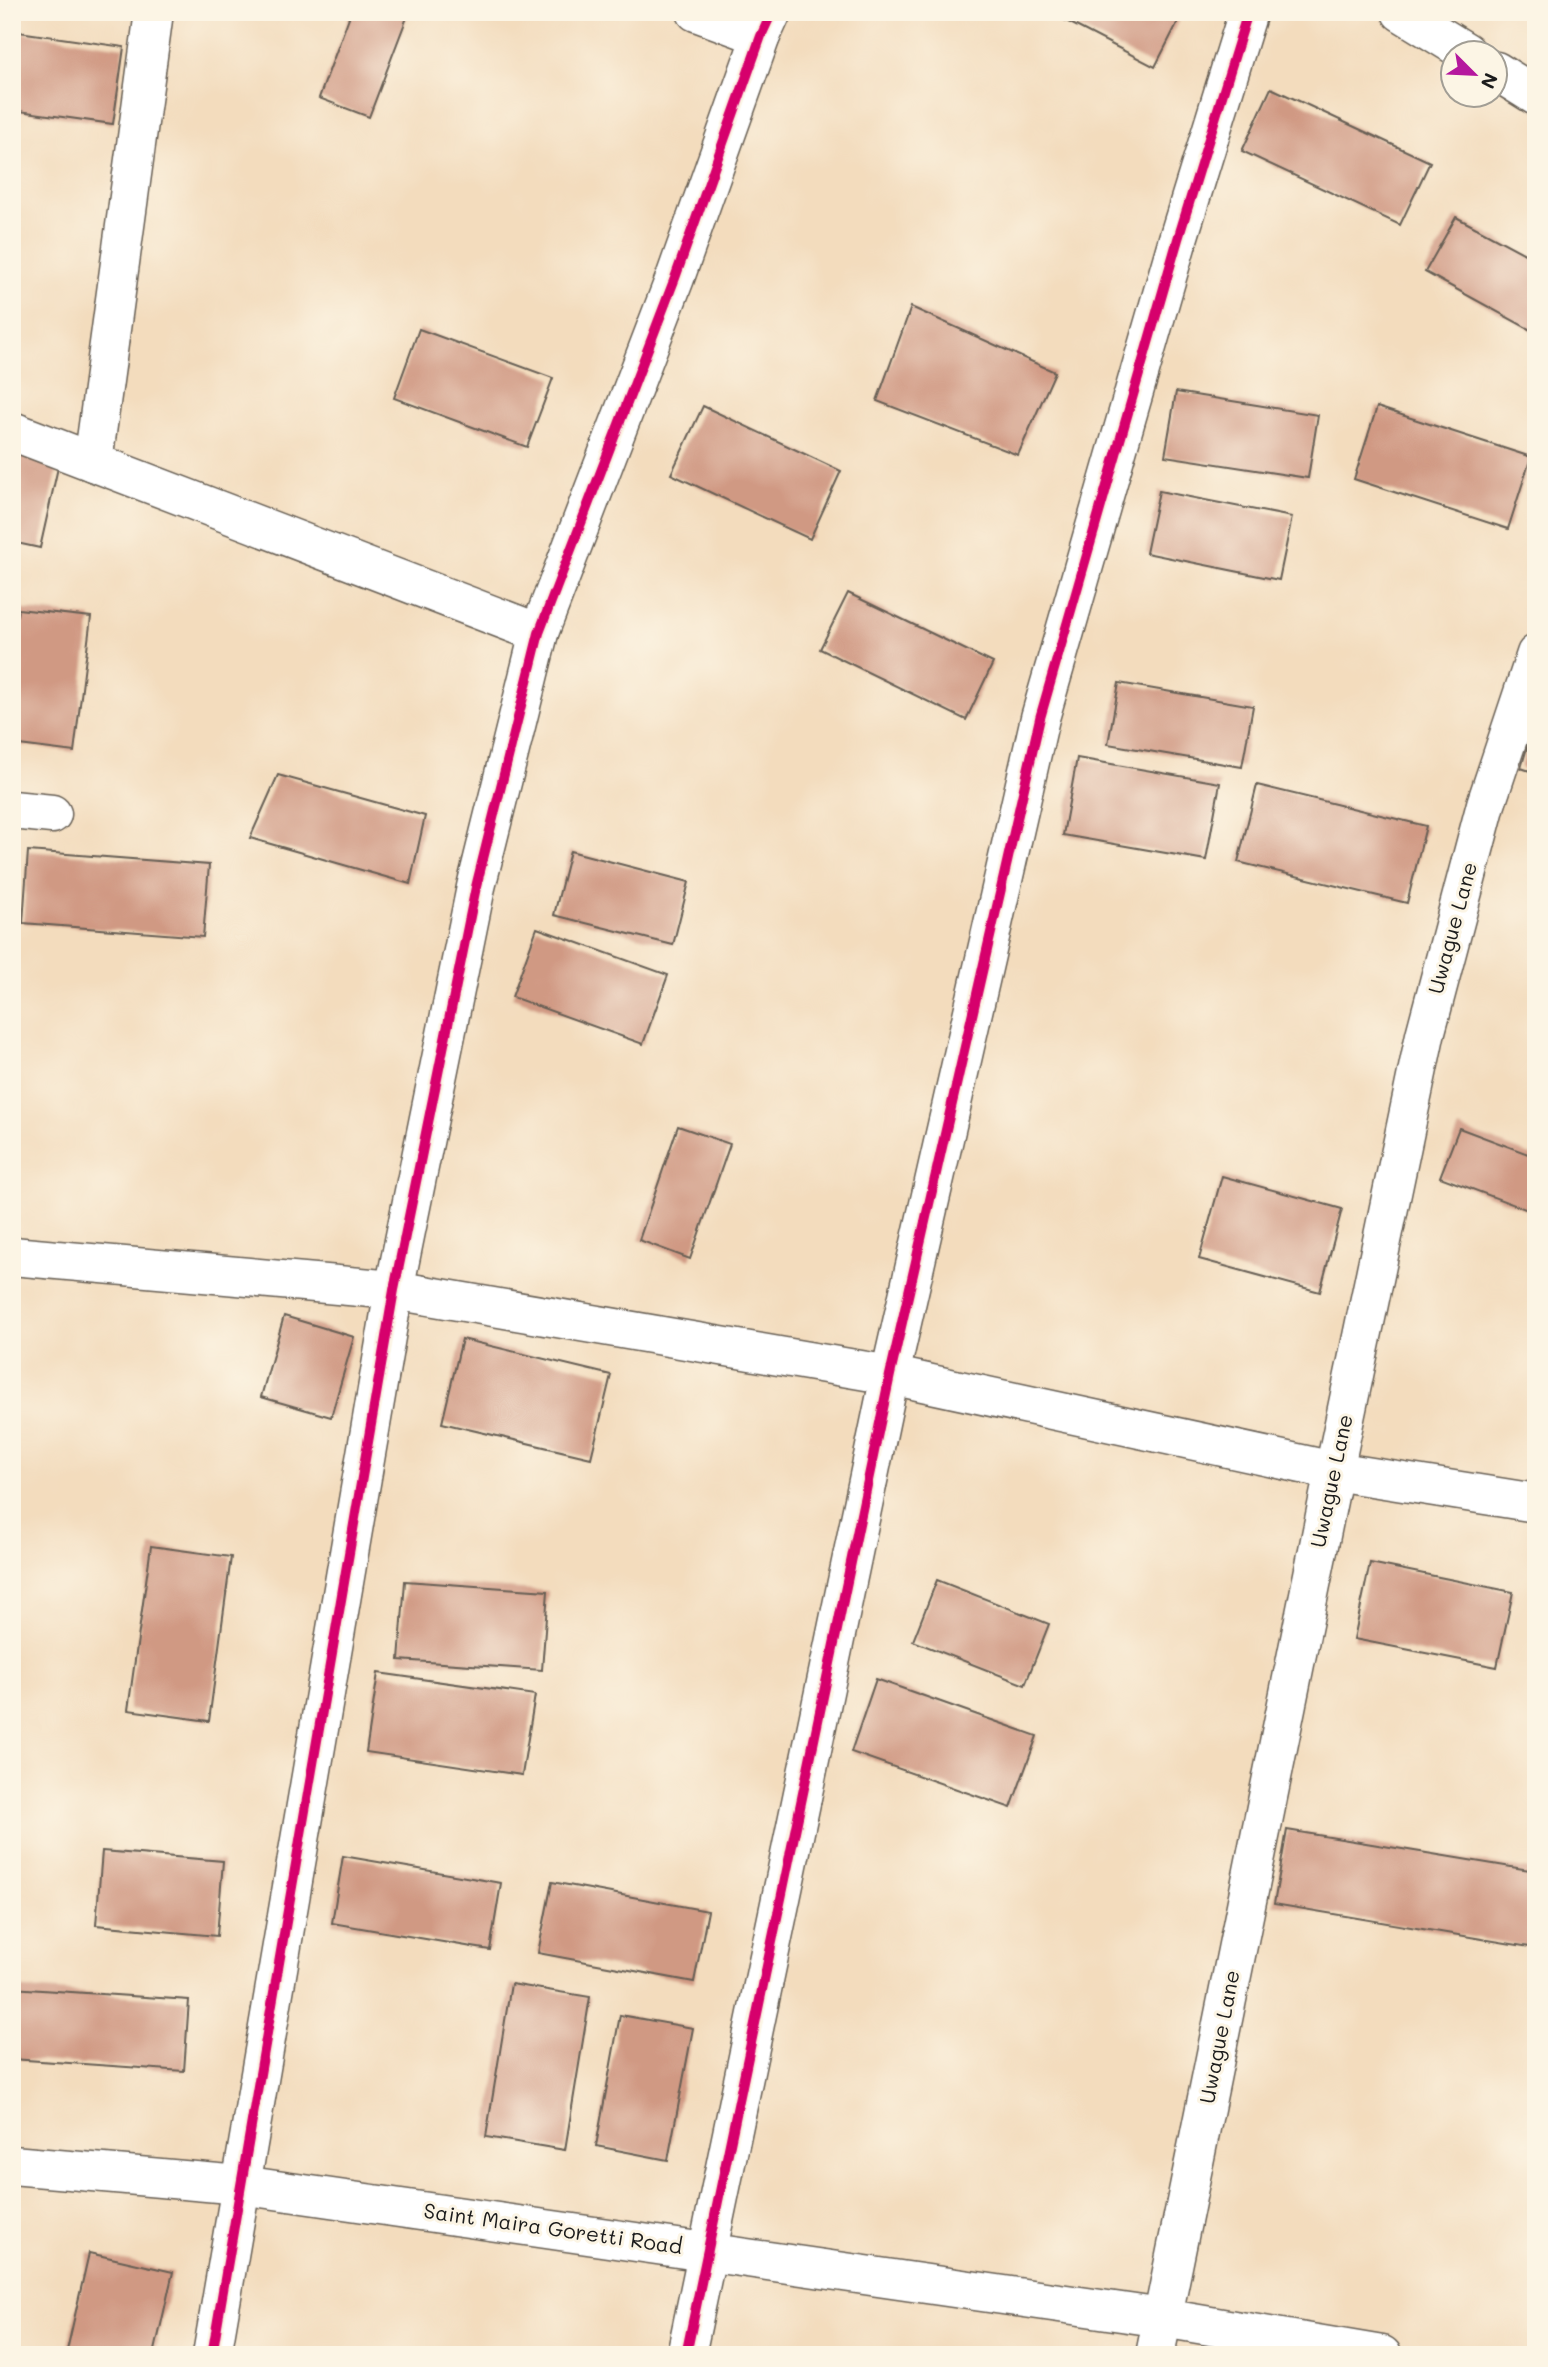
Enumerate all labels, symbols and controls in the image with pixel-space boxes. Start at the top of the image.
north arrow [1440,38,1510,108]
text: N [1476,69,1504,93]
street label: Uwague Lane [1421,859,1482,997]
street label: Uwague Lane [1303,1412,1358,1550]
street label: Uwague Lane [1192,1968,1245,2106]
street label: Saint Maira Goretti Road [422,2196,684,2259]

